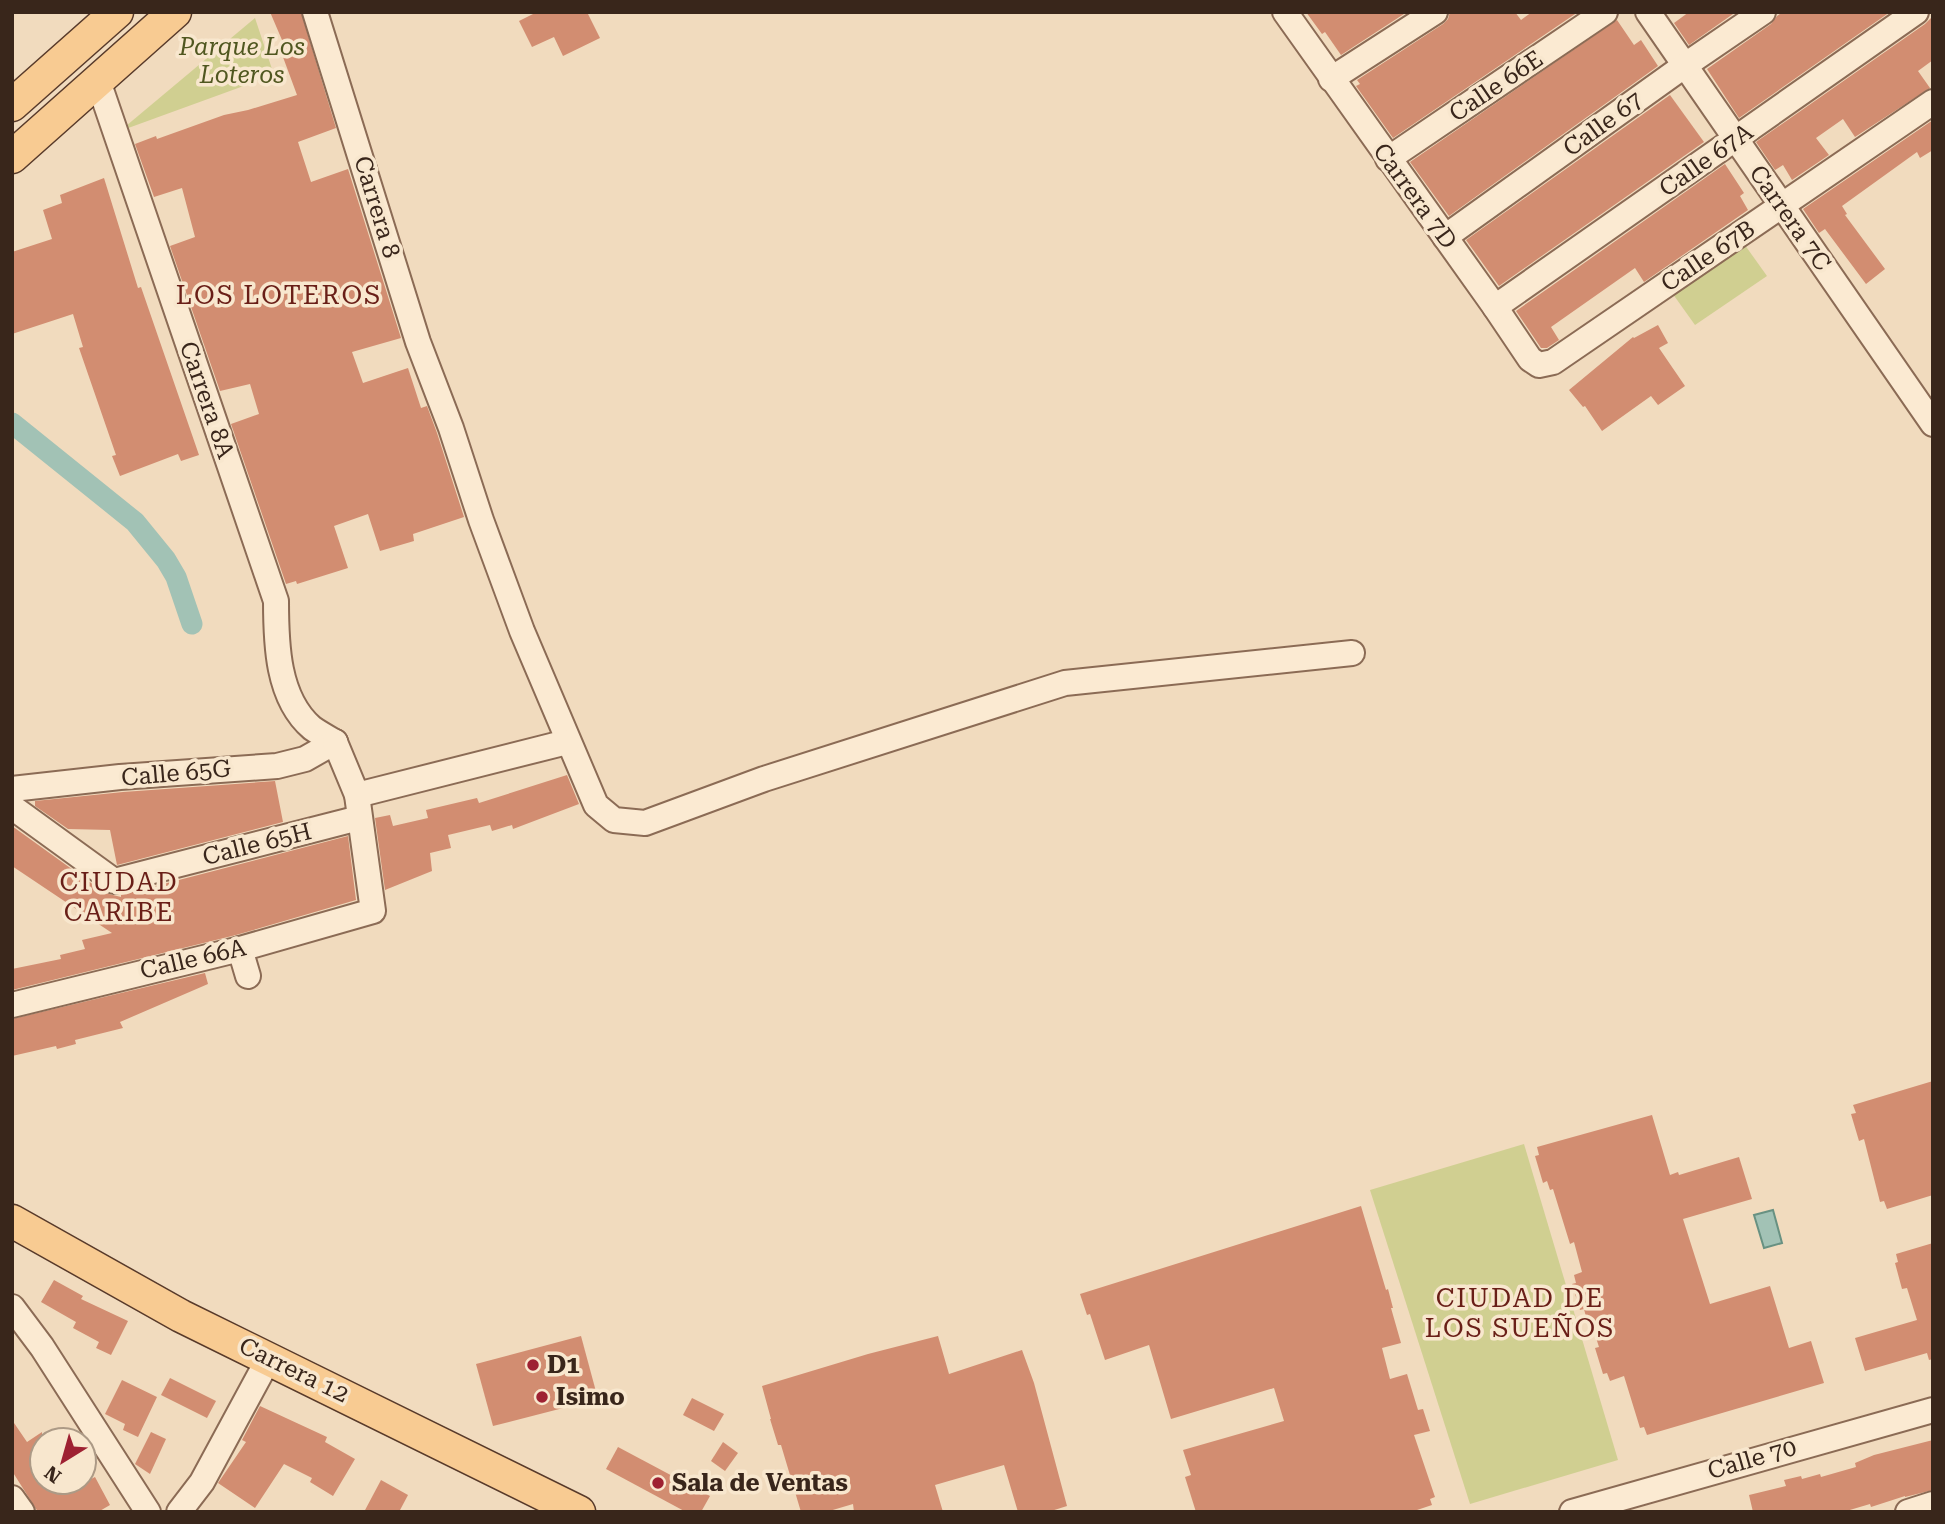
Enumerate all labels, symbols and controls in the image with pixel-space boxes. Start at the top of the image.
park label: Parque Los Loteros [178,33,305,89]
street label: Calle 66E [1444,45,1548,127]
street label: Calle 67 [1558,86,1648,162]
street label: Calle 67A [1654,117,1758,202]
street label: Carrera 7D [1367,138,1463,254]
street label: Carrera 8 [348,153,406,261]
street label: Carrera 7C [1743,160,1837,276]
street label: Calle 67B [1656,214,1760,298]
district label: LOS LOTEROS [176,280,382,310]
street label: Carrera 8A [174,338,240,462]
street label: Calle 65G [120,754,232,792]
street label: Calle 65H [200,817,314,871]
district label: CIUDAD CARIBE [59,867,179,927]
street label: Calle 66A [137,933,249,985]
district label: CIUDAD DE LOS SUEÑOS [1425,1283,1615,1343]
street label: Carrera 12 [235,1331,353,1409]
place label: D1 [547,1351,580,1379]
marker: D1 [525,1357,541,1373]
place label: Isimo [556,1383,625,1411]
marker: Isimo [534,1389,550,1405]
north arrow [28,1426,98,1496]
street label: Calle 70 [1704,1433,1800,1485]
text: N [40,1460,66,1488]
place label: Sala de Ventas [672,1469,848,1497]
marker: Sala de Ventas [650,1475,666,1491]

